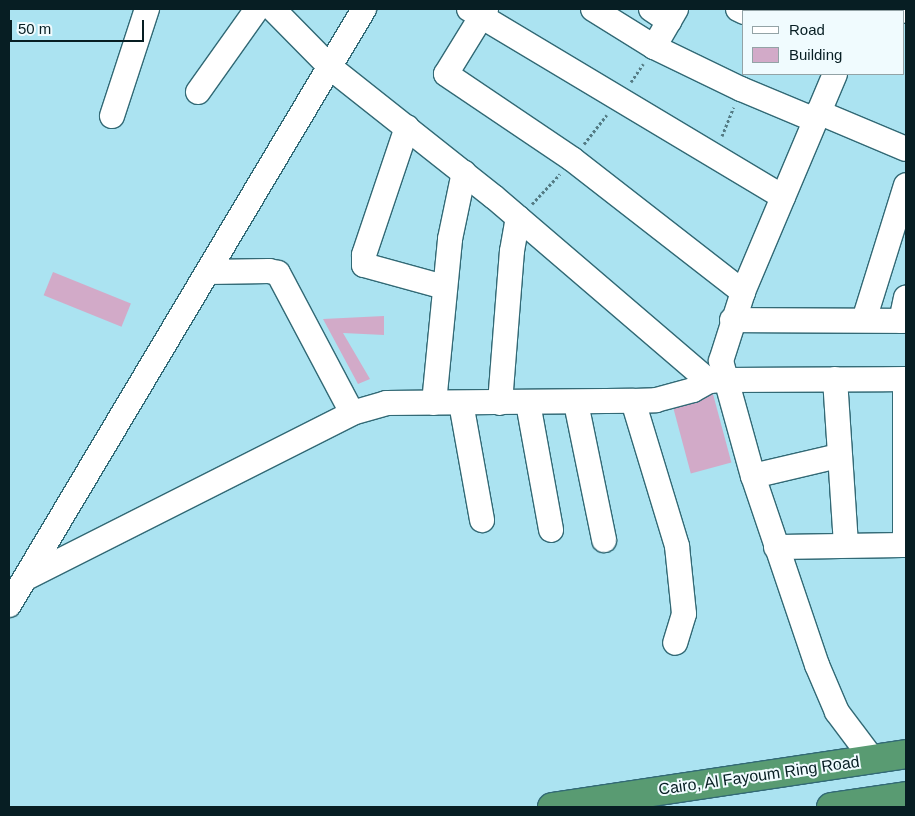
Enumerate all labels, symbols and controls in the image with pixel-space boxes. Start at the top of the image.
scale bar [12,10,146,42]
legend [742,10,905,75]
text: 50 m [18,20,51,37]
text: Road [789,21,825,38]
text: Building [789,46,842,63]
street label: Cairo, Al Fayoum Ring Road [657,752,861,800]

